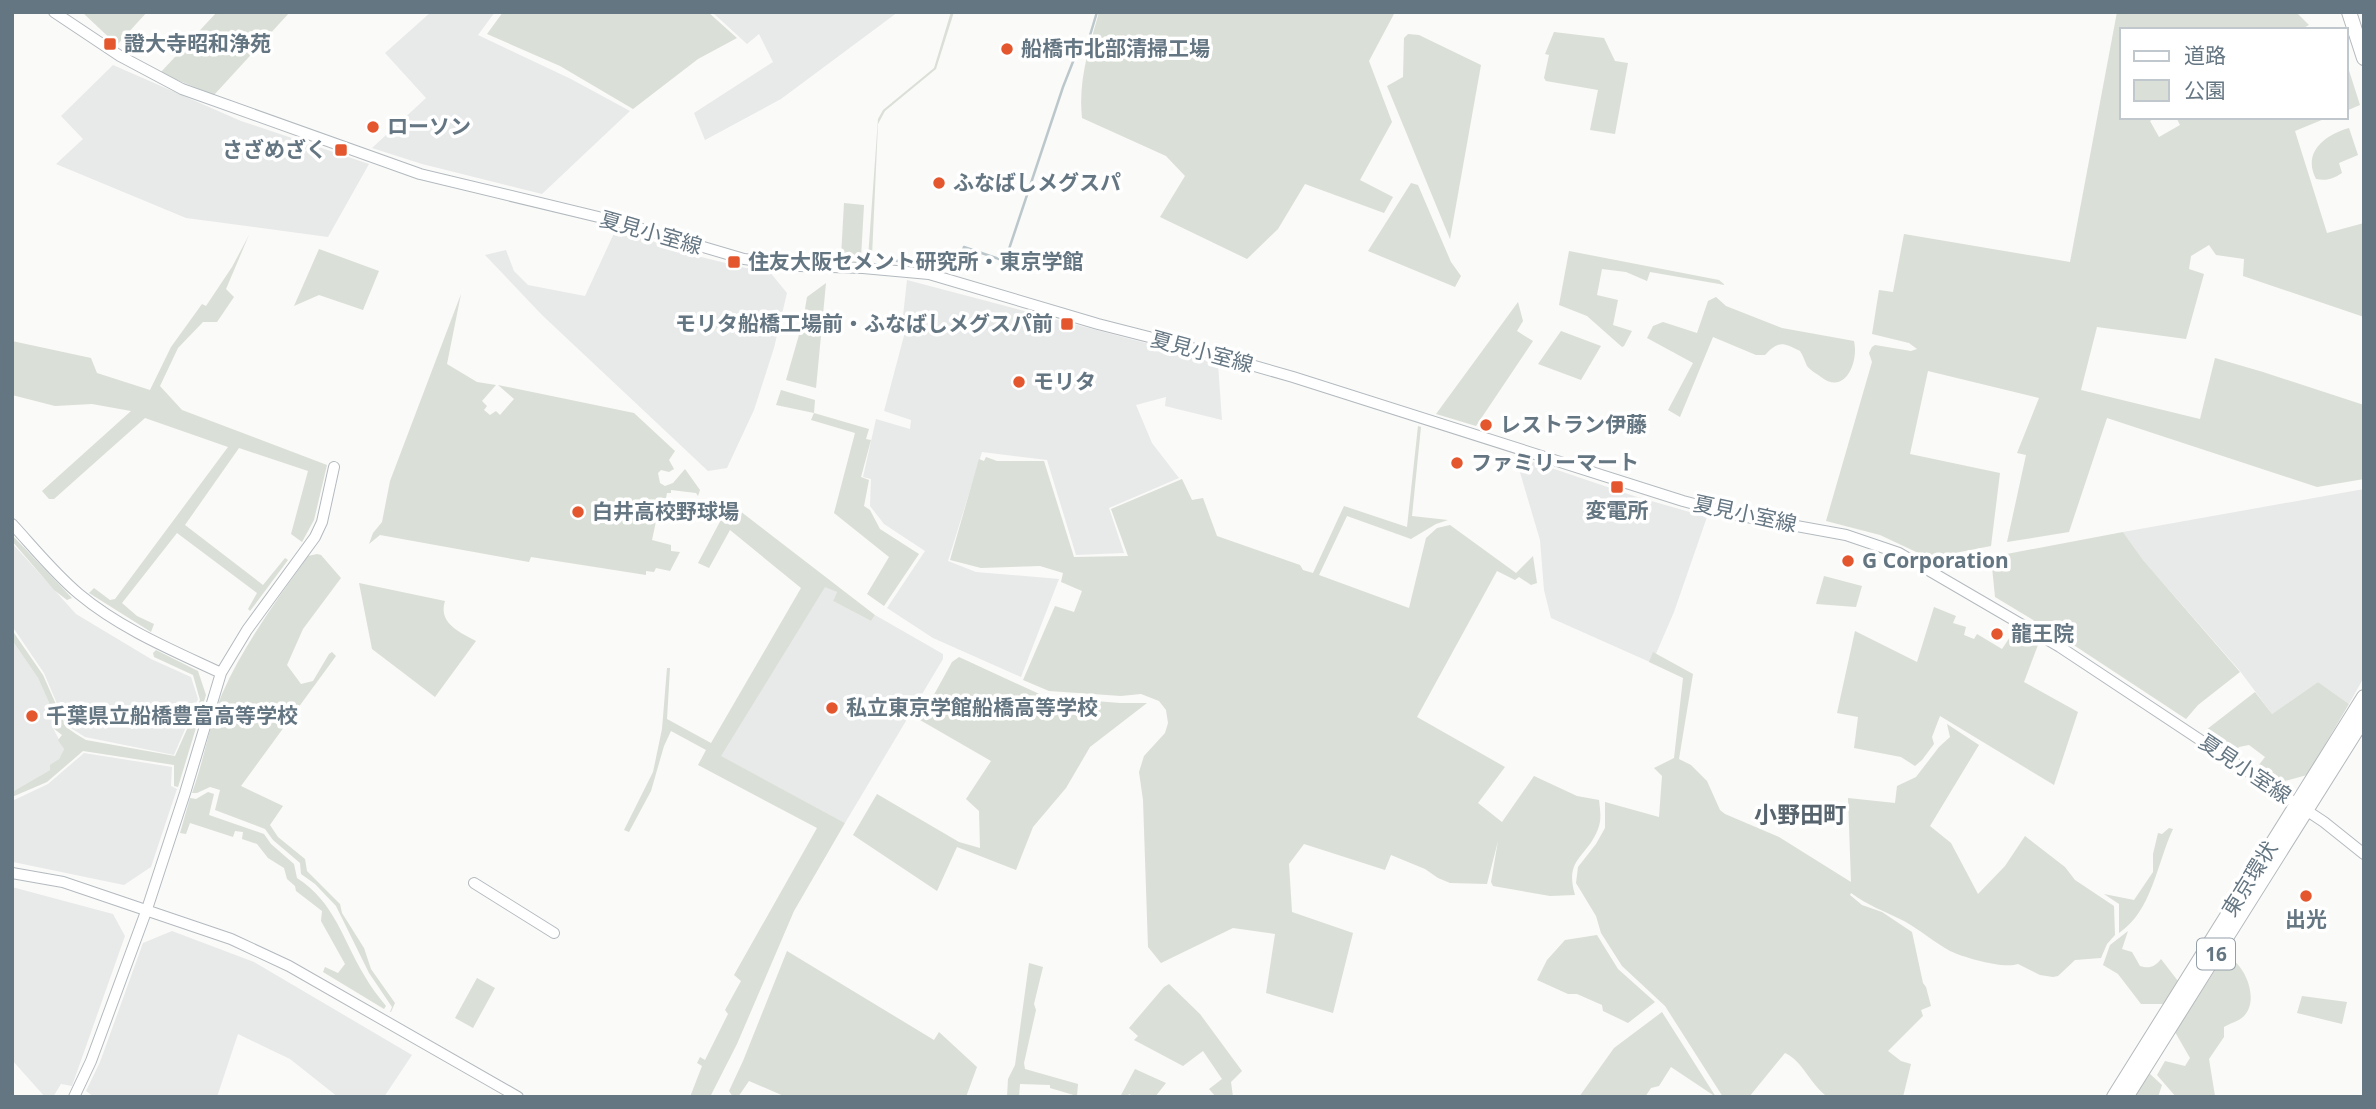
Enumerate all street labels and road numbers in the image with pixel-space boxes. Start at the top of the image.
street label: 夏見小室線 [597,204,706,260]
street label: 夏見小室線 [1148,324,1257,378]
street label: 夏見小室線 [1691,488,1799,538]
street label: 夏見小室線 [2194,727,2297,809]
street label: 東京環状 [2215,835,2283,922]
road number: 16 [2197,938,2235,970]

